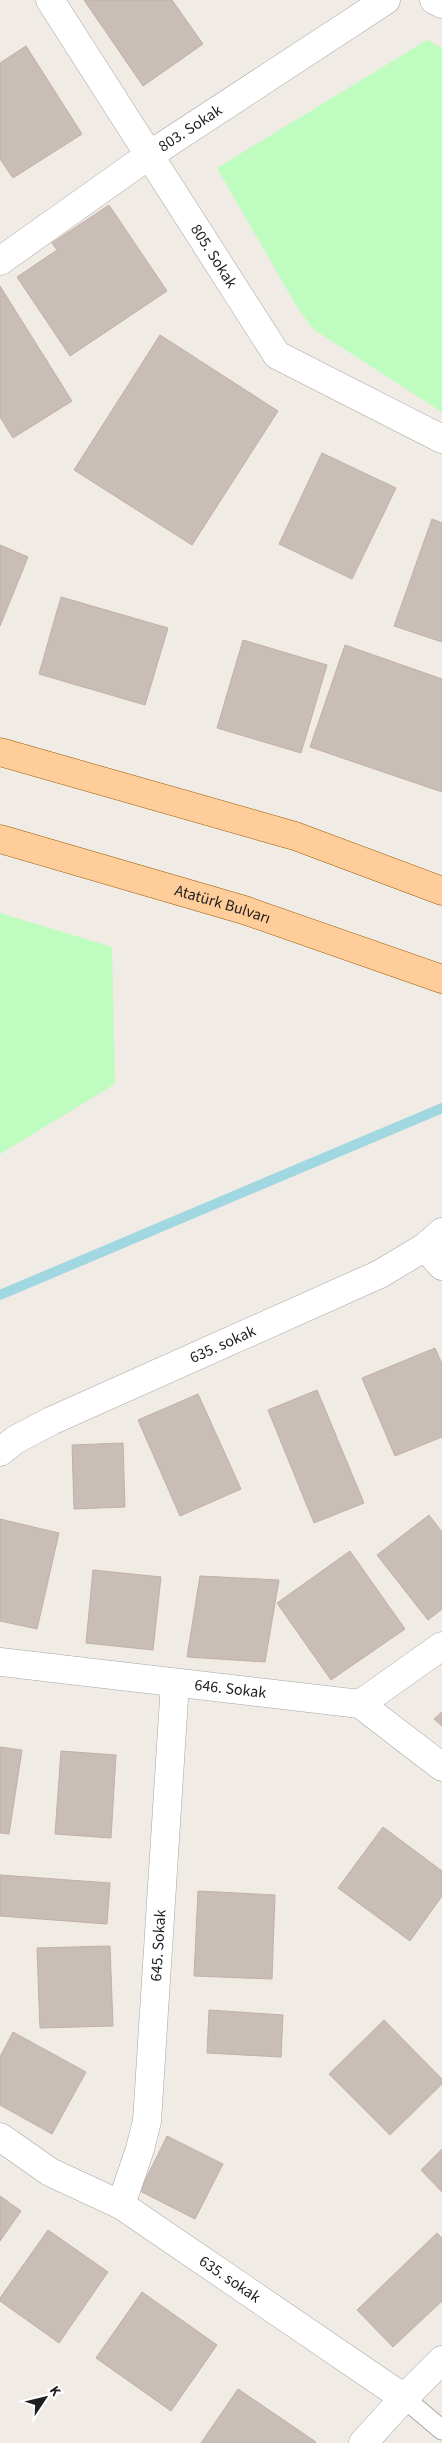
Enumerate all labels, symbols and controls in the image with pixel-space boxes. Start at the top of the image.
street label: 803. Sokak [154,99,226,157]
street label: 805. Sokak [185,220,242,292]
street label: Atatürk Bulvarı [172,879,274,929]
street label: 635. sokak [186,1320,259,1369]
street label: 646. Sokak [193,1674,268,1704]
street label: 645. Sokak [145,1909,172,1982]
street label: 635. sokak [195,2250,265,2308]
north arrow [20,2373,70,2423]
text: K [44,2382,66,2401]

